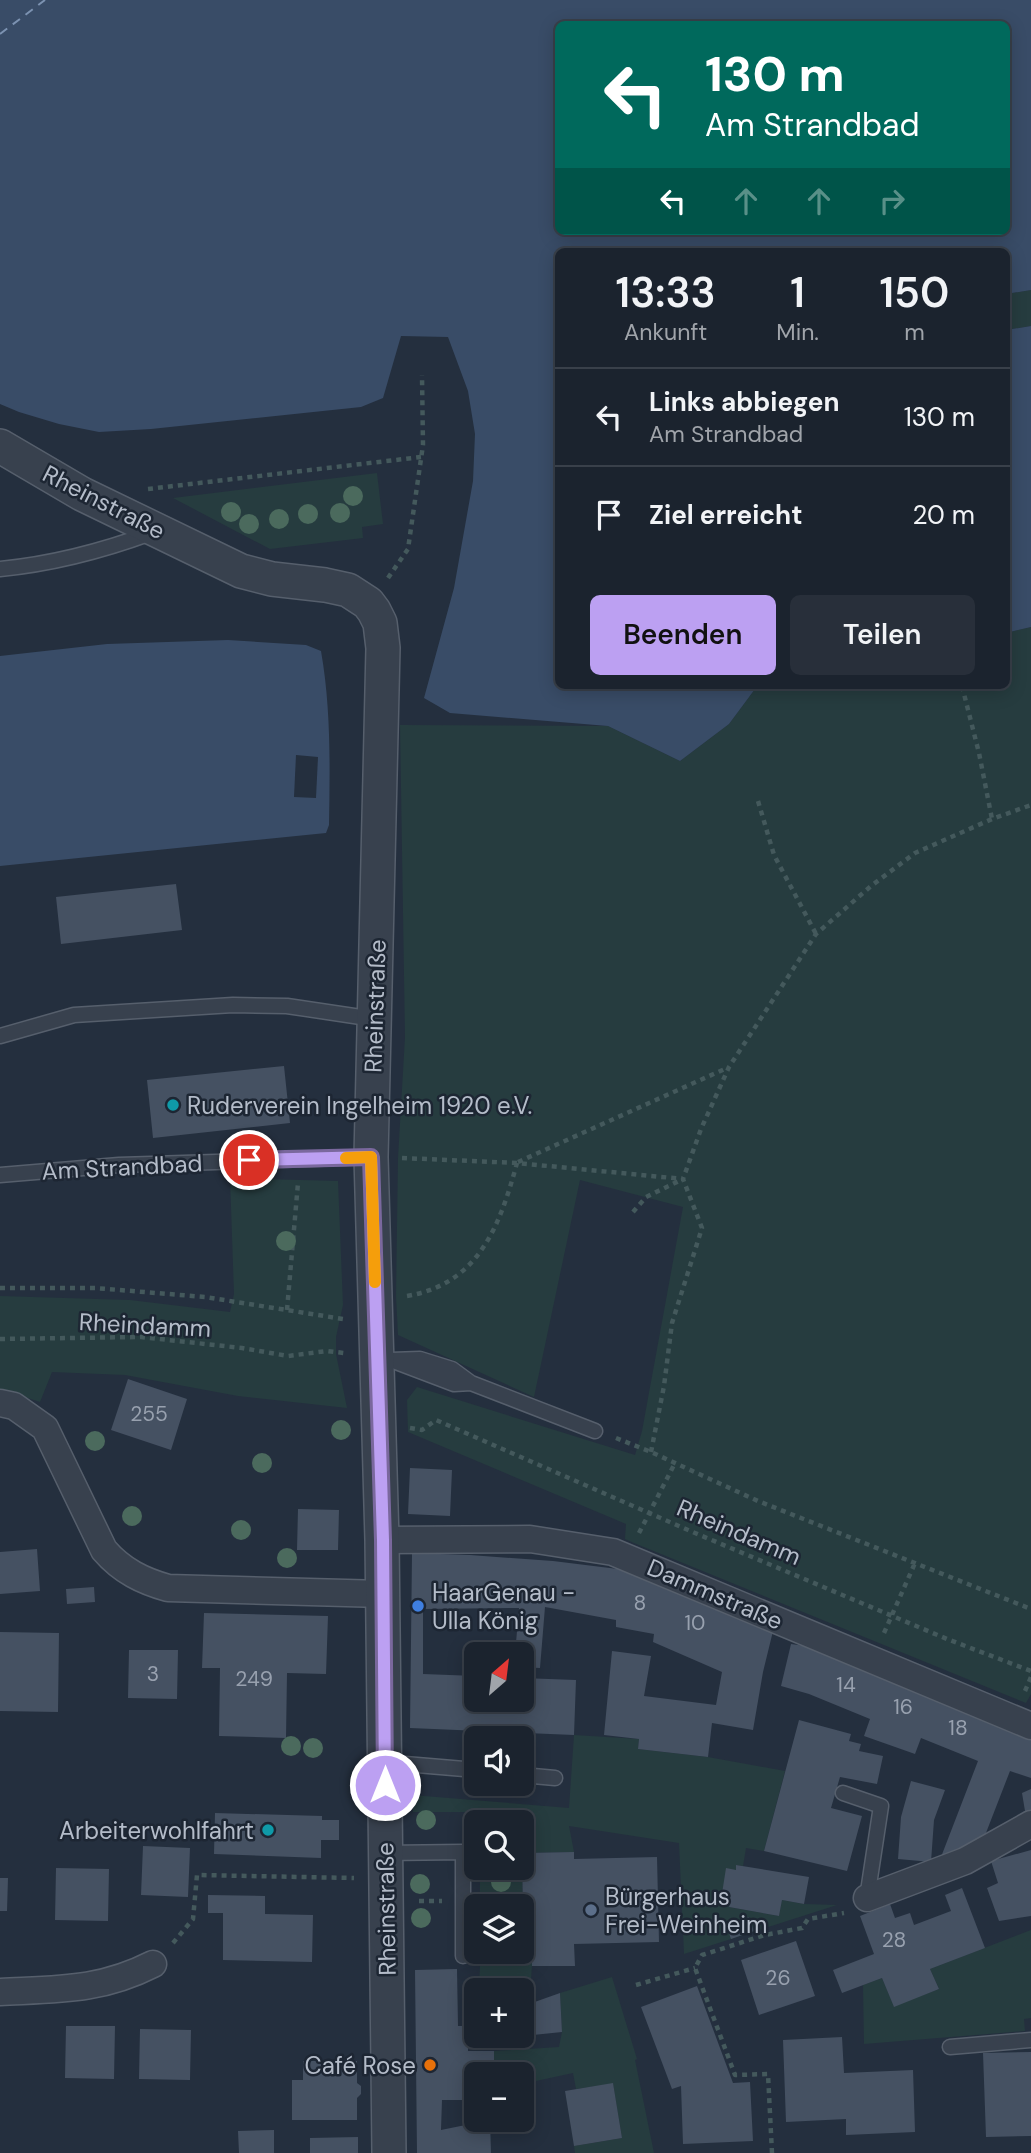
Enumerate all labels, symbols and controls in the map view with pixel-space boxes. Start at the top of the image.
text: 130 m [705,42,845,106]
icon: left [590,49,681,140]
text: Am Strandbad [705,104,920,146]
icon: left [654,182,692,220]
icon: ahead [727,182,765,220]
icon: ahead [800,182,838,220]
icon: right [873,182,911,220]
text: 13:33 [616,265,716,320]
text: 1 [790,265,805,320]
text: 150 [880,265,949,320]
text: Ankunft [624,317,707,347]
text: Min. [776,317,819,347]
text: m [904,317,925,347]
text: Links abbiegen [649,385,839,419]
icon: left [590,398,628,436]
text: 130 m [904,400,975,434]
text: Am Strandbad [649,419,803,449]
street label: Rheinstraße [38,458,170,546]
icon: arrive [590,496,628,534]
text: Ziel erreicht [649,498,802,532]
text: 20 m [912,498,975,532]
button: Beenden [590,595,776,675]
button: Teilen [790,595,975,675]
street label: Rheinstraße [357,939,393,1073]
place label: Ruderverein Ingelheim 1920 e.V. [187,1090,532,1121]
marker: Ruderverein Ingelheim 1920 e.V. [165,1097,181,1113]
pin [219,1130,279,1190]
icon: arrive [230,1141,268,1179]
street label: Am Strandbad [41,1147,203,1187]
street label: Rheindamm [78,1306,212,1344]
house number: 255 [130,1400,168,1428]
street label: Rheindamm [672,1492,806,1572]
street label: Dammstraße [642,1552,788,1636]
place label: HaarGenau - Ulla König [432,1577,575,1636]
house number: 8 [634,1589,646,1617]
marker: HaarGenau - Ulla König [410,1598,426,1614]
house number: 10 [685,1609,705,1637]
north arrow [464,1642,534,1712]
map controls [464,1642,534,2132]
house number: 3 [147,1660,159,1688]
house number: 249 [235,1665,273,1693]
house number: 14 [836,1671,856,1699]
house number: 16 [893,1693,913,1721]
house number: 18 [948,1714,968,1742]
button: sound [464,1726,534,1796]
position arrow [348,1748,422,1822]
button: search [464,1810,534,1880]
place label: Arbeiterwohlfahrt [59,1815,254,1846]
marker: Arbeiterwohlfahrt [260,1822,276,1838]
street label: Rheinstraße [369,1842,403,1976]
place label: Bürgerhaus Frei-Weinheim [605,1881,767,1940]
button: layers [464,1894,534,1964]
marker: Bürgerhaus Frei-Weinheim [583,1902,599,1918]
house number: 28 [882,1926,906,1954]
house number: 26 [765,1964,791,1992]
button: + [464,1978,534,2048]
place label: Café Rose [305,2050,416,2081]
marker: Café Rose [422,2057,438,2073]
button: − [464,2062,534,2132]

